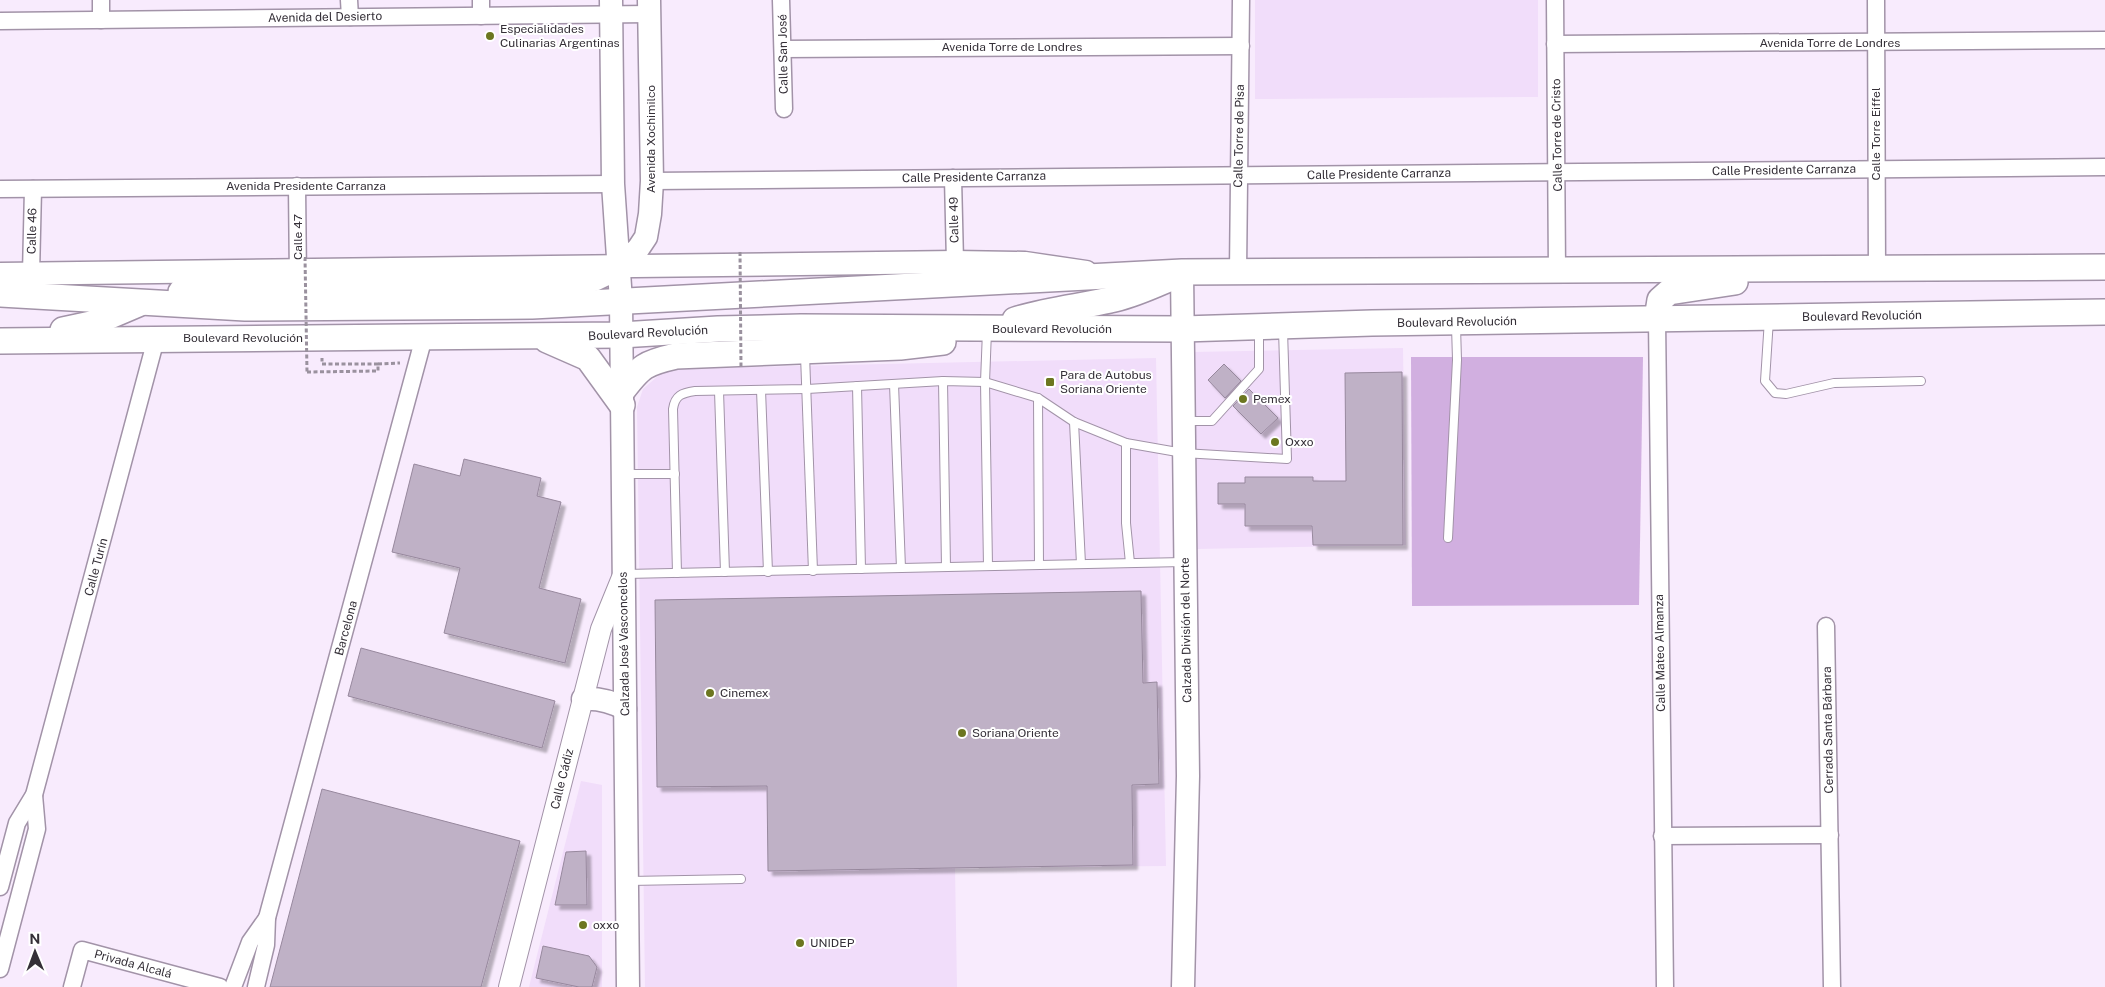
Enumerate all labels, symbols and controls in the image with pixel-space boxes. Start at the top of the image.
street label: Avenida del Desierto [268,9,382,25]
street label: Calle San José [775,14,791,94]
place label: Especialidades Culinarias Argentinas [500,22,620,50]
marker: Especialidades Culinarias Argentinas [484,30,496,42]
street label: Avenida Torre de Londres [1760,36,1900,50]
street label: Avenida Torre de Londres [942,40,1082,54]
street label: Calle Torre de Cristo [1549,78,1565,192]
street label: Calle Torre de Pisa [1231,84,1247,188]
street label: Avenida Xochimilco [644,85,658,193]
street label: Calle Torre Eiffel [1869,87,1883,181]
street label: Calle Presidente Carranza [1712,162,1856,178]
street label: Calle Presidente Carranza [1307,166,1451,182]
street label: Calle Presidente Carranza [902,169,1046,185]
street label: Avenida Presidente Carranza [226,179,386,193]
street label: Calle 49 [947,197,961,243]
street label: Calle 46 [25,208,39,254]
street label: Calle 47 [291,214,305,260]
street label: Boulevard Revolución [1802,308,1922,324]
street label: Boulevard Revolución [1397,314,1517,330]
street label: Boulevard Revolución [992,322,1112,336]
street label: Boulevard Revolución [588,323,708,343]
street label: Boulevard Revolución [183,331,303,345]
place label: Para de Autobus Soriana Oriente [1060,368,1152,396]
marker: Para de Autobus Soriana Oriente [1044,376,1056,388]
place label: Pemex [1253,392,1291,406]
marker: Pemex [1237,393,1249,405]
place label: Oxxo [1285,435,1314,449]
marker: Oxxo [1269,436,1281,448]
street label: Calle Turín [82,536,110,597]
street label: Calzada División del Norte [1178,557,1194,703]
street label: Calzada José Vasconcelos [616,572,632,716]
street label: Calle Mateo Almanza [1652,594,1668,712]
street label: Barcelona [332,599,360,657]
street label: Cerrada Santa Bárbara [1820,666,1836,794]
place label: Cinemex [720,686,769,700]
marker: Cinemex [704,687,716,699]
place label: Soriana Oriente [972,726,1059,740]
marker: Soriana Oriente [956,727,968,739]
street label: Calle Cádiz [548,747,576,811]
place label: oxxo [593,918,620,932]
marker: oxxo [577,919,589,931]
north arrow [10,927,60,977]
text: N [29,931,40,947]
place label: UNIDEP [810,936,855,950]
marker: UNIDEP [794,937,806,949]
street label: Privada Alcalá [93,947,173,981]

